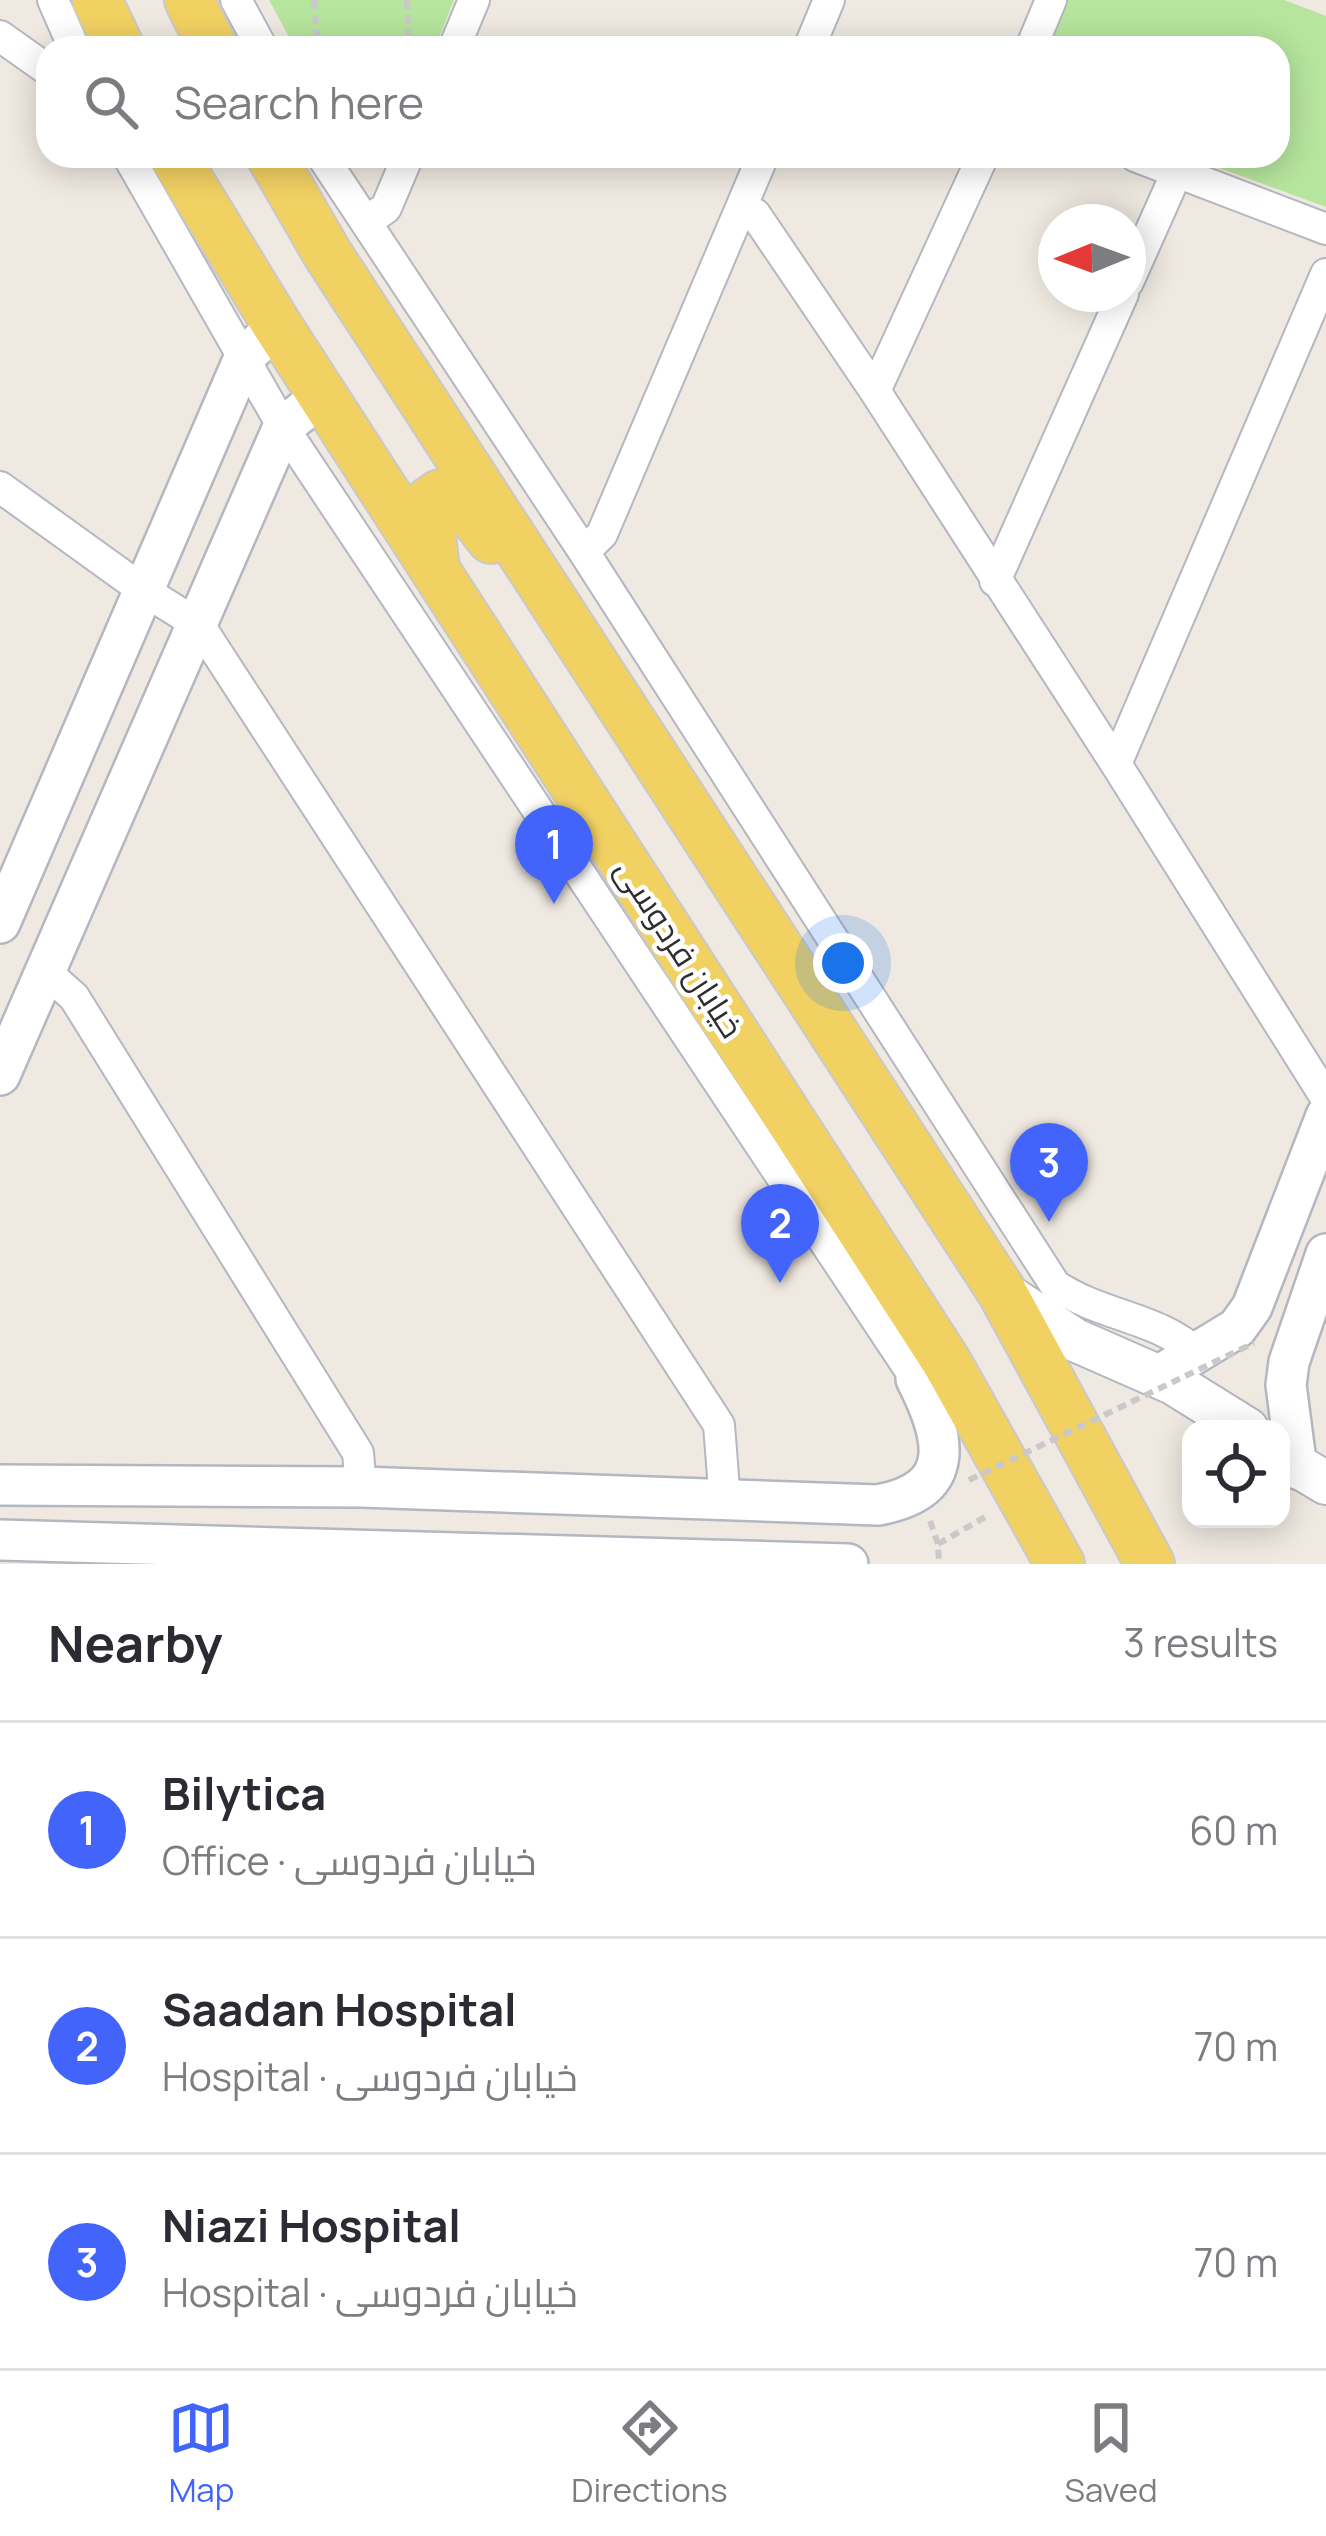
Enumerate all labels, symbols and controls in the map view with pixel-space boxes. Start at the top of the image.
search box [36,36,1290,168]
icon: search [78,69,144,135]
text: Search here [174,71,424,133]
north arrow [1038,204,1146,312]
pin: 1 [515,805,593,904]
street label: خیابان فردوسی [606,849,755,1046]
your location [813,933,873,993]
pin: 3 [1010,1123,1088,1222]
pin: 2 [741,1184,819,1283]
map controls [1182,1420,1290,1528]
button: locate [1182,1420,1290,1528]
text: Nearby [48,1608,223,1677]
text: 3 results [1123,1615,1278,1669]
text: Bilytica [162,1762,326,1824]
text: 1 [78,1803,96,1857]
text: 60 m [1189,1803,1278,1857]
text: Office · خیابان فردوسی [162,1833,537,1887]
text: Saadan Hospital [162,1978,517,2040]
text: 2 [75,2019,99,2073]
text: 70 m [1194,2019,1278,2073]
text: Hospital · خیابان فردوسی [162,2049,578,2103]
text: Niazi Hospital [162,2194,461,2256]
text: 3 [76,2235,98,2289]
text: 70 m [1194,2235,1278,2289]
text: Hospital · خیابان فردوسی [162,2265,578,2319]
tab: Map [168,2395,234,2512]
tab: Directions [571,2395,728,2512]
tab: Saved [1065,2395,1158,2512]

